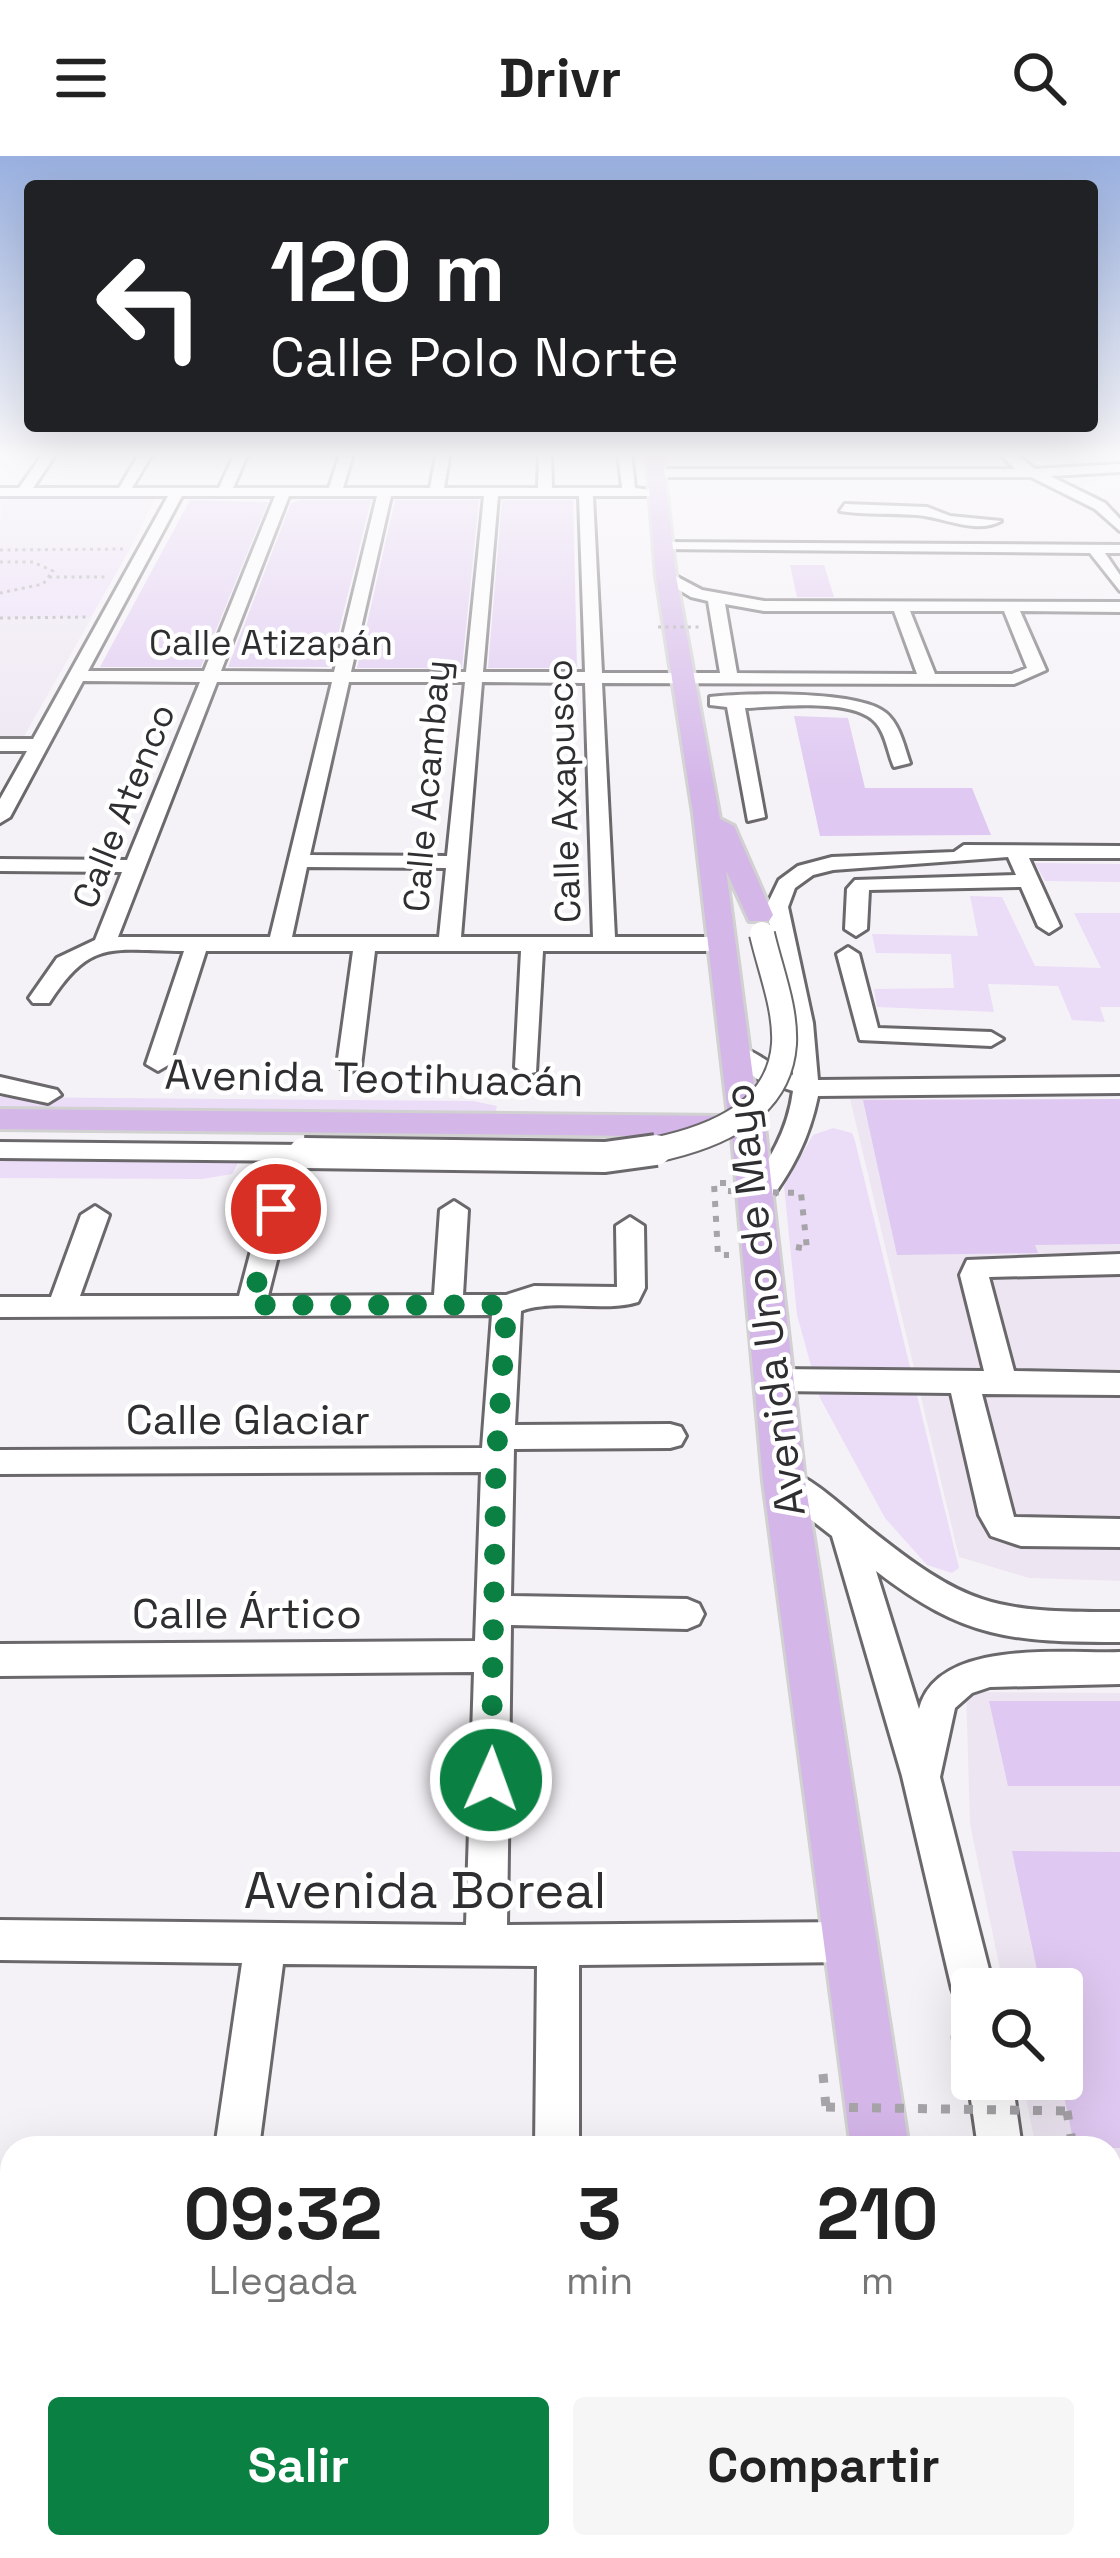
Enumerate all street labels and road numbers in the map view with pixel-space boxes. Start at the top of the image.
street label: Calle Atizapán [149,620,393,666]
street label: Calle Acambay [393,658,461,914]
street label: Calle Axapusco [536,658,592,924]
street label: Calle Atenco [62,697,186,915]
street label: Avenida Teotihuacán [164,1048,584,1108]
street label: Avenida Uno de Mayo [711,1081,817,1519]
street label: Calle Glaciar [126,1393,370,1446]
street label: Calle Ártico [132,1587,362,1640]
street label: Avenida Boreal [244,1858,606,1923]

